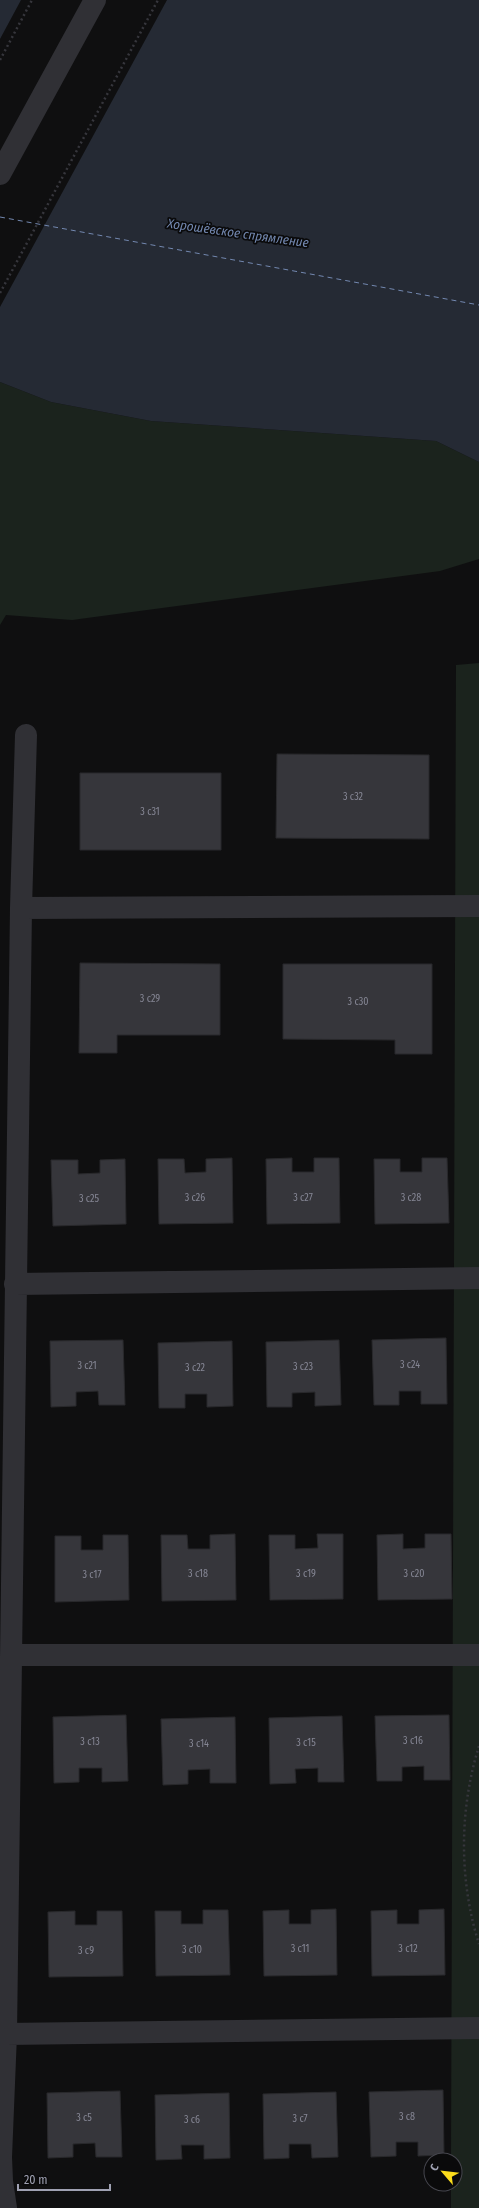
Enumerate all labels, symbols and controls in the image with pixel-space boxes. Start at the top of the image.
water label: Хорошёвское спрямление [165,216,310,250]
house number: 3 с32 [343,791,364,803]
house number: 3 с31 [140,806,160,818]
house number: 3 с29 [140,993,160,1005]
house number: 3 с30 [348,996,368,1008]
house number: 3 с26 [185,1192,205,1204]
house number: 3 с27 [293,1192,313,1204]
house number: 3 с28 [401,1192,421,1204]
house number: 3 с25 [79,1193,99,1205]
house number: 3 с24 [400,1359,420,1371]
house number: 3 с21 [77,1360,97,1372]
house number: 3 с23 [293,1361,314,1373]
house number: 3 с22 [185,1362,206,1374]
house number: 3 с18 [188,1568,208,1580]
house number: 3 с19 [296,1568,316,1580]
house number: 3 с20 [404,1568,424,1580]
house number: 3 с17 [83,1569,101,1581]
house number: 3 с16 [403,1735,423,1747]
house number: 3 с13 [80,1736,100,1748]
house number: 3 с15 [296,1737,316,1749]
house number: 3 с14 [189,1738,209,1750]
house number: 3 с11 [291,1943,309,1955]
house number: 3 с12 [398,1943,418,1955]
house number: 3 с10 [182,1944,202,1956]
house number: 3 с9 [78,1945,94,1957]
house number: 3 с8 [399,2111,415,2123]
house number: 3 с5 [76,2112,92,2124]
house number: 3 с7 [293,2113,307,2125]
house number: 3 с6 [184,2114,200,2126]
north arrow [423,2152,463,2192]
text: С [428,2162,442,2173]
scale bar [18,2166,110,2192]
text: 20 m [24,2173,48,2187]

